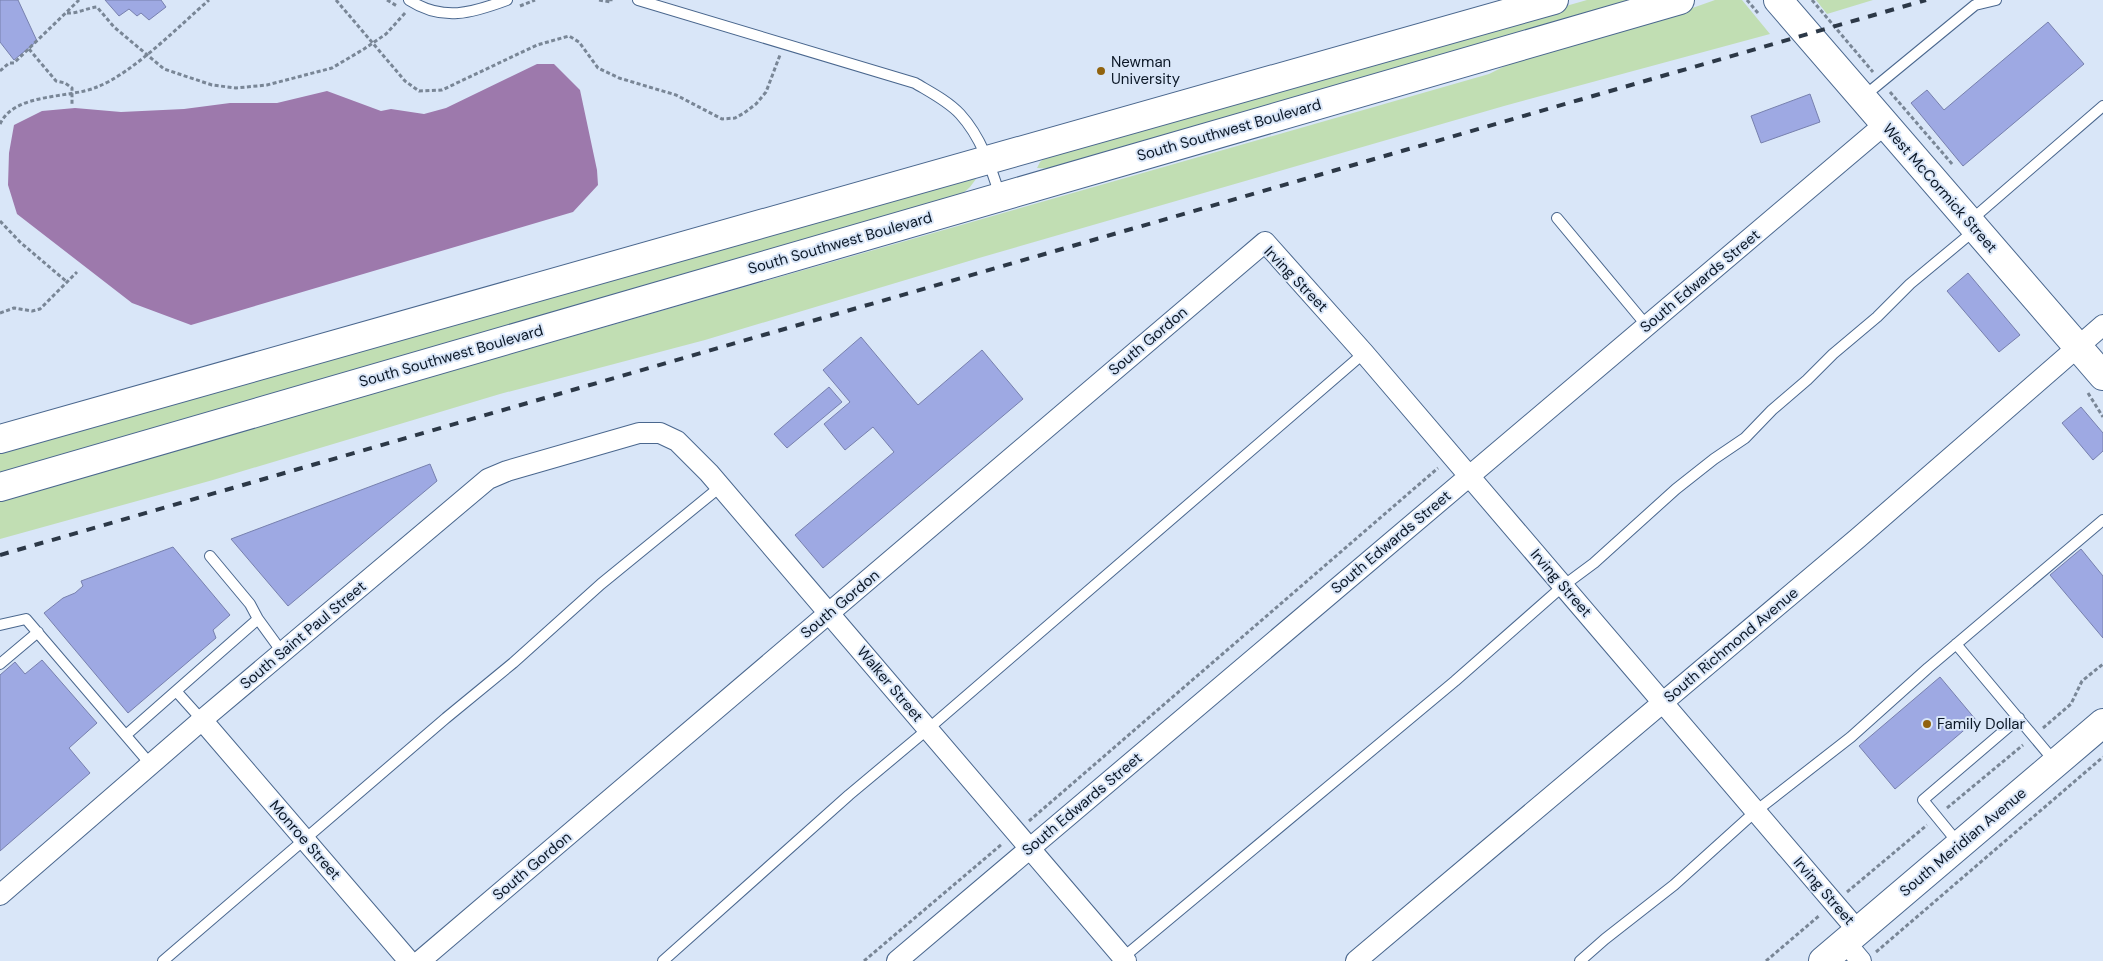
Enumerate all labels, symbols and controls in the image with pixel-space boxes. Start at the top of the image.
place label: Newman University [1111,52,1181,89]
marker: Newman University [1095,65,1107,77]
street label: South Southwest Boulevard [1135,94,1323,166]
street label: West McCormick Street [1878,119,2002,257]
street label: South Southwest Boulevard [746,207,934,279]
street label: South Edwards Street [1636,225,1764,337]
street label: Irving Street [1260,242,1332,316]
street label: South Gordon [1104,302,1192,380]
street label: South Southwest Boulevard [357,320,545,392]
street label: South Edwards Street [1327,486,1455,598]
street label: Irving Street [1526,545,1596,621]
street label: South Gordon [796,565,884,643]
street label: South Saint Paul Street [236,576,370,694]
street label: South Richmond Avenue [1660,583,1802,707]
street label: Walker Street [852,642,928,726]
place label: Family Dollar [1937,714,2025,734]
marker: Family Dollar [1921,718,1933,730]
street label: South Edwards Street [1018,748,1146,860]
street label: South Meridian Avenue [1895,783,2031,901]
street label: Monroe Street [265,796,345,884]
street label: South Gordon [488,827,576,905]
street label: Irving Street [1789,853,1859,929]

